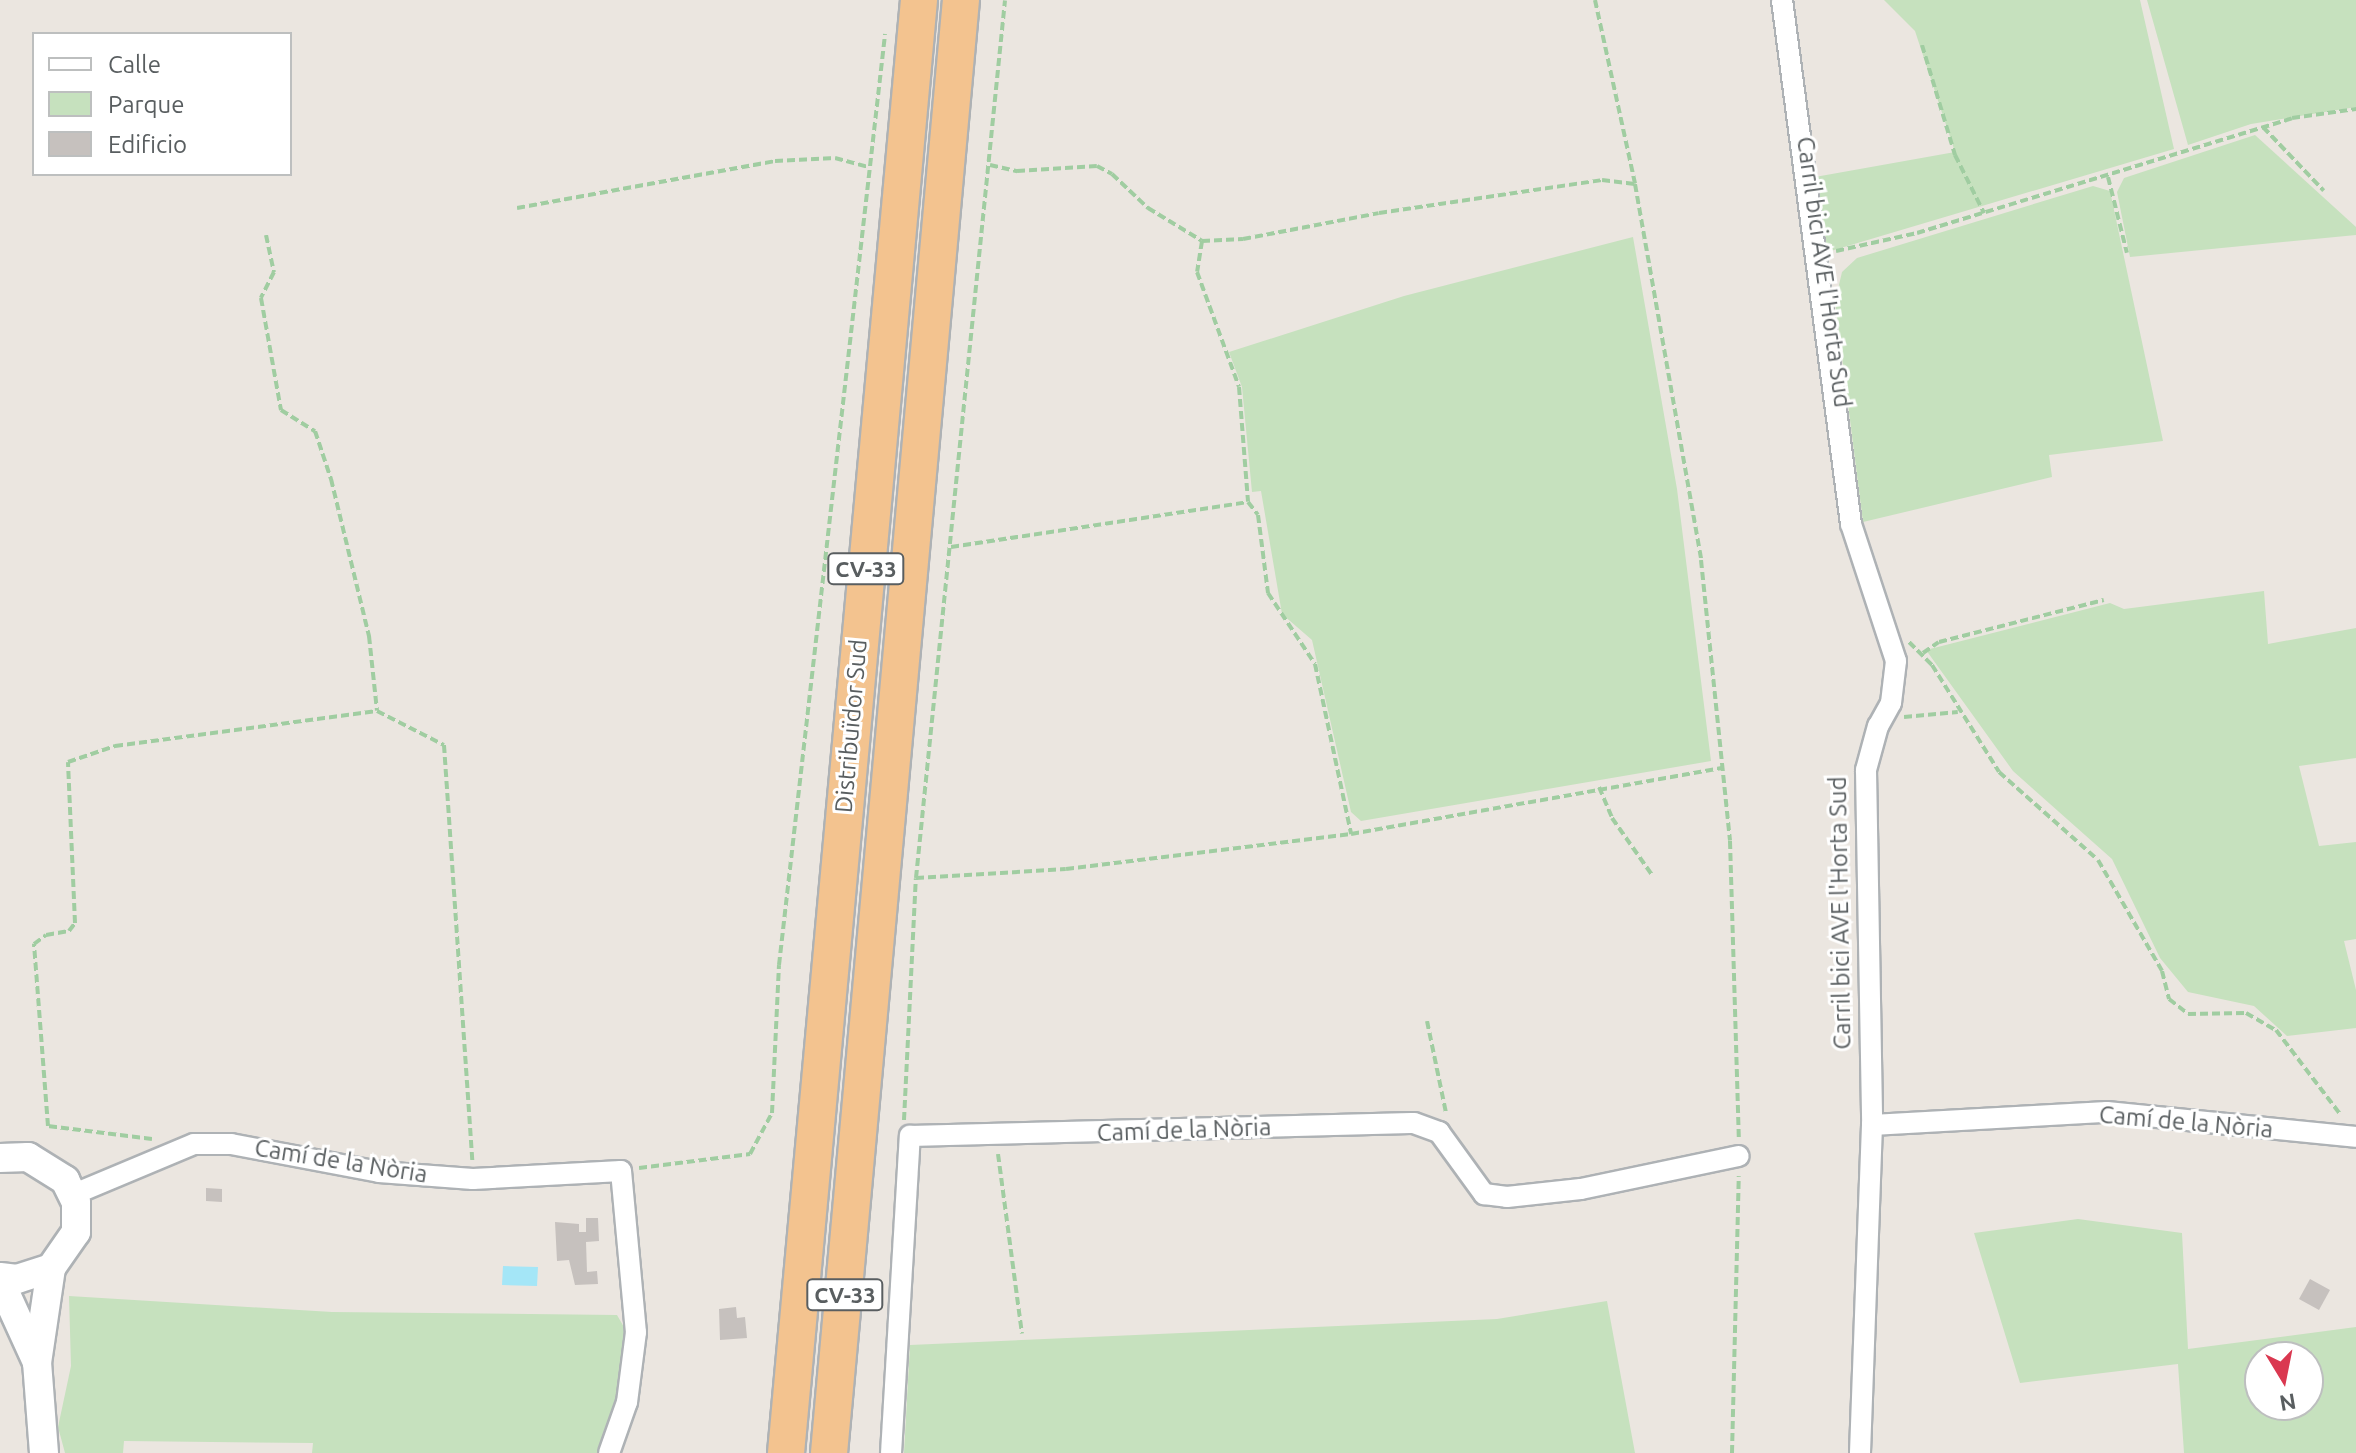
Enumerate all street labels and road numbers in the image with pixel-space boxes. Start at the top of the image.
street label: Carril bici AVE l'Horta Sud [1791,135,1857,409]
road number: CV-33 [826,551,906,587]
street label: Distribuïdor Sud [829,638,873,814]
street label: Carril bici AVE l'Horta Sud [1823,776,1857,1050]
street label: Camí de la Nòria [2098,1100,2274,1144]
street label: Camí de la Nòria [1096,1113,1272,1147]
street label: Camí de la Nòria [253,1133,429,1189]
road number: CV-33 [805,1277,885,1313]

